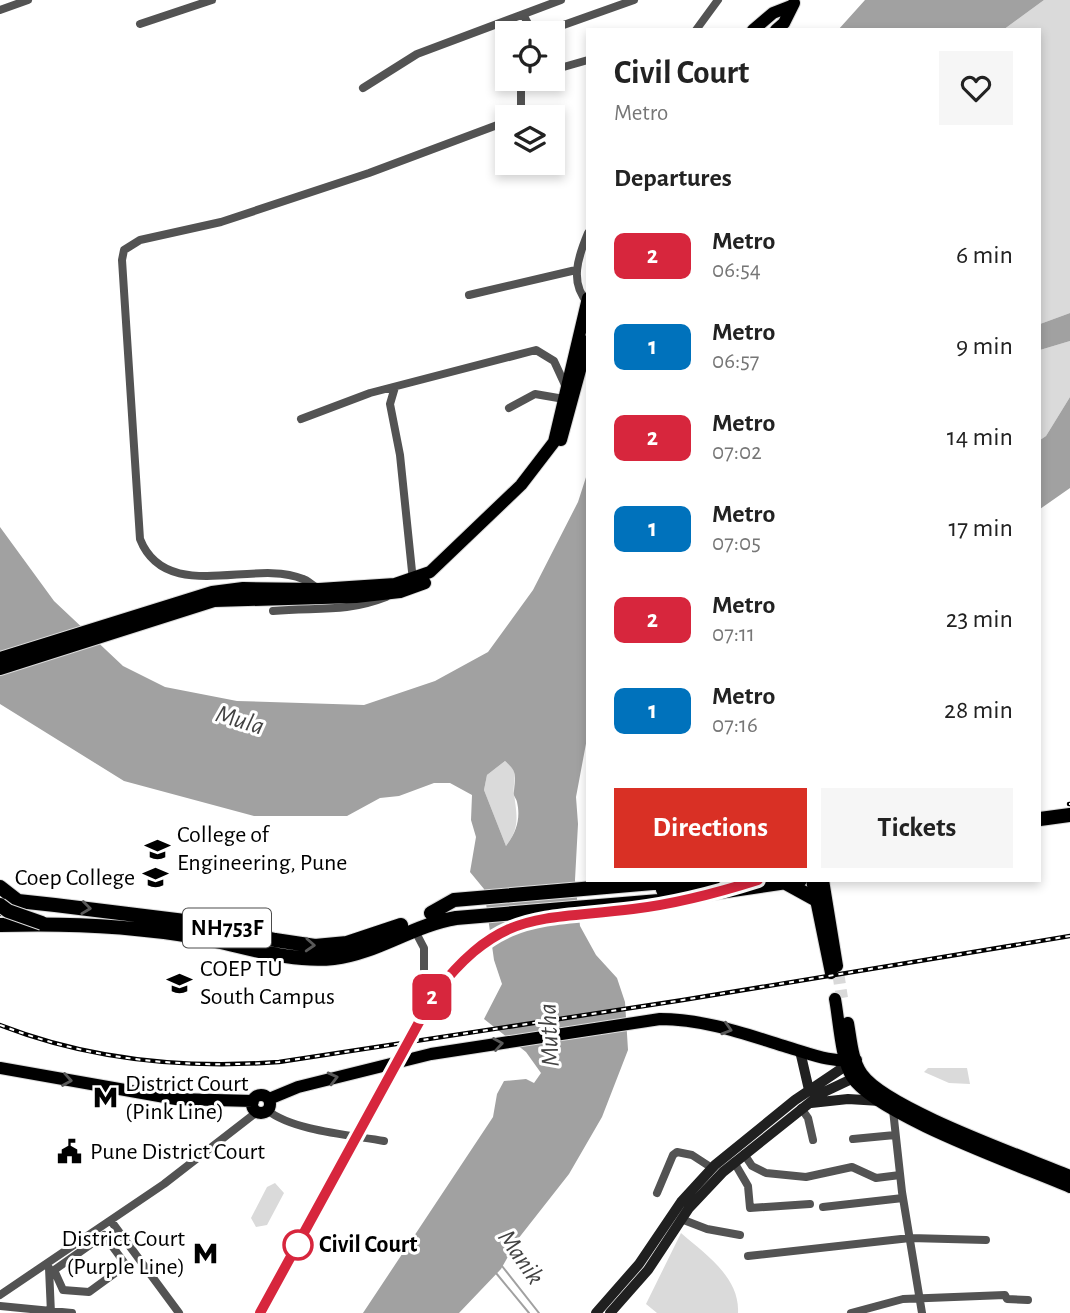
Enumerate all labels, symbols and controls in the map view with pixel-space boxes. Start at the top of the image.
map controls [495,21,565,175]
button: locate [495,21,565,91]
button: heart [939,51,1013,125]
text: Civil Court [614,57,749,90]
text: Metro [614,102,668,125]
button: layers [495,105,565,175]
text: Departures [614,165,732,191]
text: Metro [712,228,775,254]
text: 6 min [956,242,1013,268]
text: 2 [647,244,658,268]
text: 06:54 [712,259,761,282]
text: Metro [712,319,775,345]
text: 9 min [956,333,1013,359]
text: 1 [648,335,657,359]
text: 06:57 [712,350,759,373]
text: Metro [712,410,775,436]
text: 14 min [947,424,1013,450]
text: 2 [647,426,658,450]
text: 07:02 [712,441,762,464]
text: Metro [712,501,775,527]
text: 17 min [948,515,1013,541]
text: 1 [648,517,657,541]
text: 07:05 [712,532,761,555]
text: Metro [712,592,775,618]
text: 23 min [946,606,1013,632]
text: 2 [647,608,658,632]
text: 07:11 [712,623,755,646]
text: Metro [712,683,775,709]
text: 28 min [944,697,1013,723]
text: 1 [648,699,657,723]
water label: Mula [213,700,267,740]
text: 07:16 [712,714,758,737]
button: Directions [614,788,807,868]
button: Tickets [821,788,1013,868]
place label: College of Engineering, Pune [177,823,347,875]
school or university icon: College of Engineering, Pune [143,835,171,863]
school or university icon: Coep College [141,864,169,892]
place label: Coep College [15,866,135,890]
one-way arrow [80,901,91,916]
road number: NH753F [183,909,271,948]
one-way arrow [304,937,315,952]
place label: COEP TU South Campus [200,957,335,1009]
school or university icon: COEP TU South Campus [166,969,194,997]
line badge: 2 [409,974,455,1020]
text: 2 [426,985,438,1009]
water label: Mutha [534,1003,564,1067]
one-way arrow [720,1020,732,1035]
one-way arrow [492,1036,504,1051]
one-way arrow [61,1072,73,1087]
place label: District Court (Pink Line) [125,1072,249,1124]
one-way arrow [327,1072,339,1086]
metro station icon: District Court (Pink Line) [91,1084,119,1112]
public building icon: Pune District Court [56,1138,84,1166]
place label: Pune District Court [90,1140,265,1164]
water label: Manik [493,1225,549,1289]
place label: District Court (Purple Line) [62,1227,185,1279]
marker: Civil Court [283,1230,313,1260]
place label: Civil Court [319,1233,417,1257]
metro station icon: District Court (Purple Line) [191,1239,219,1267]

